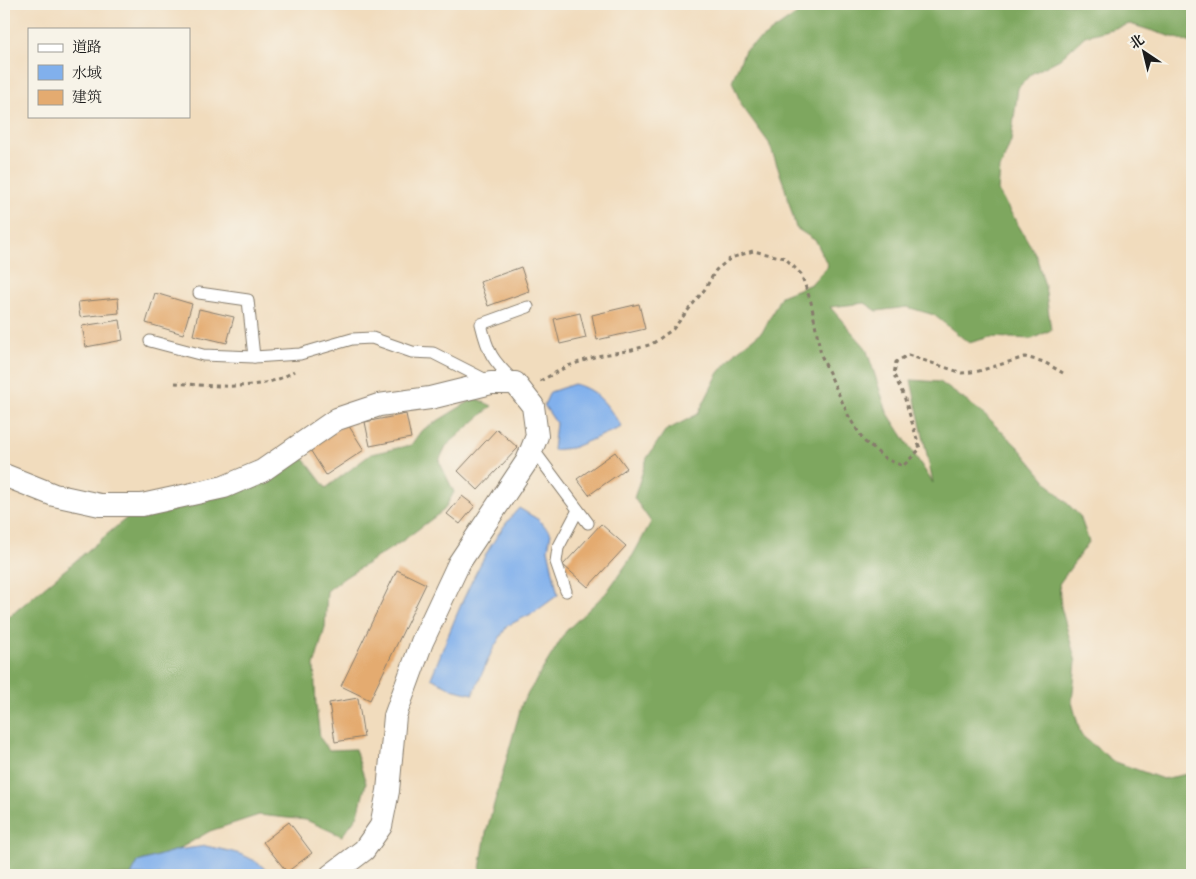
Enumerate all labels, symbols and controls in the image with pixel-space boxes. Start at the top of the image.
legend [28,28,190,118]
north arrow [1118,28,1168,78]
text: 北 [1126,31,1147,53]
text: 道路 [72,38,102,56]
text: 水域 [72,64,102,82]
text: 建筑 [72,88,102,106]

